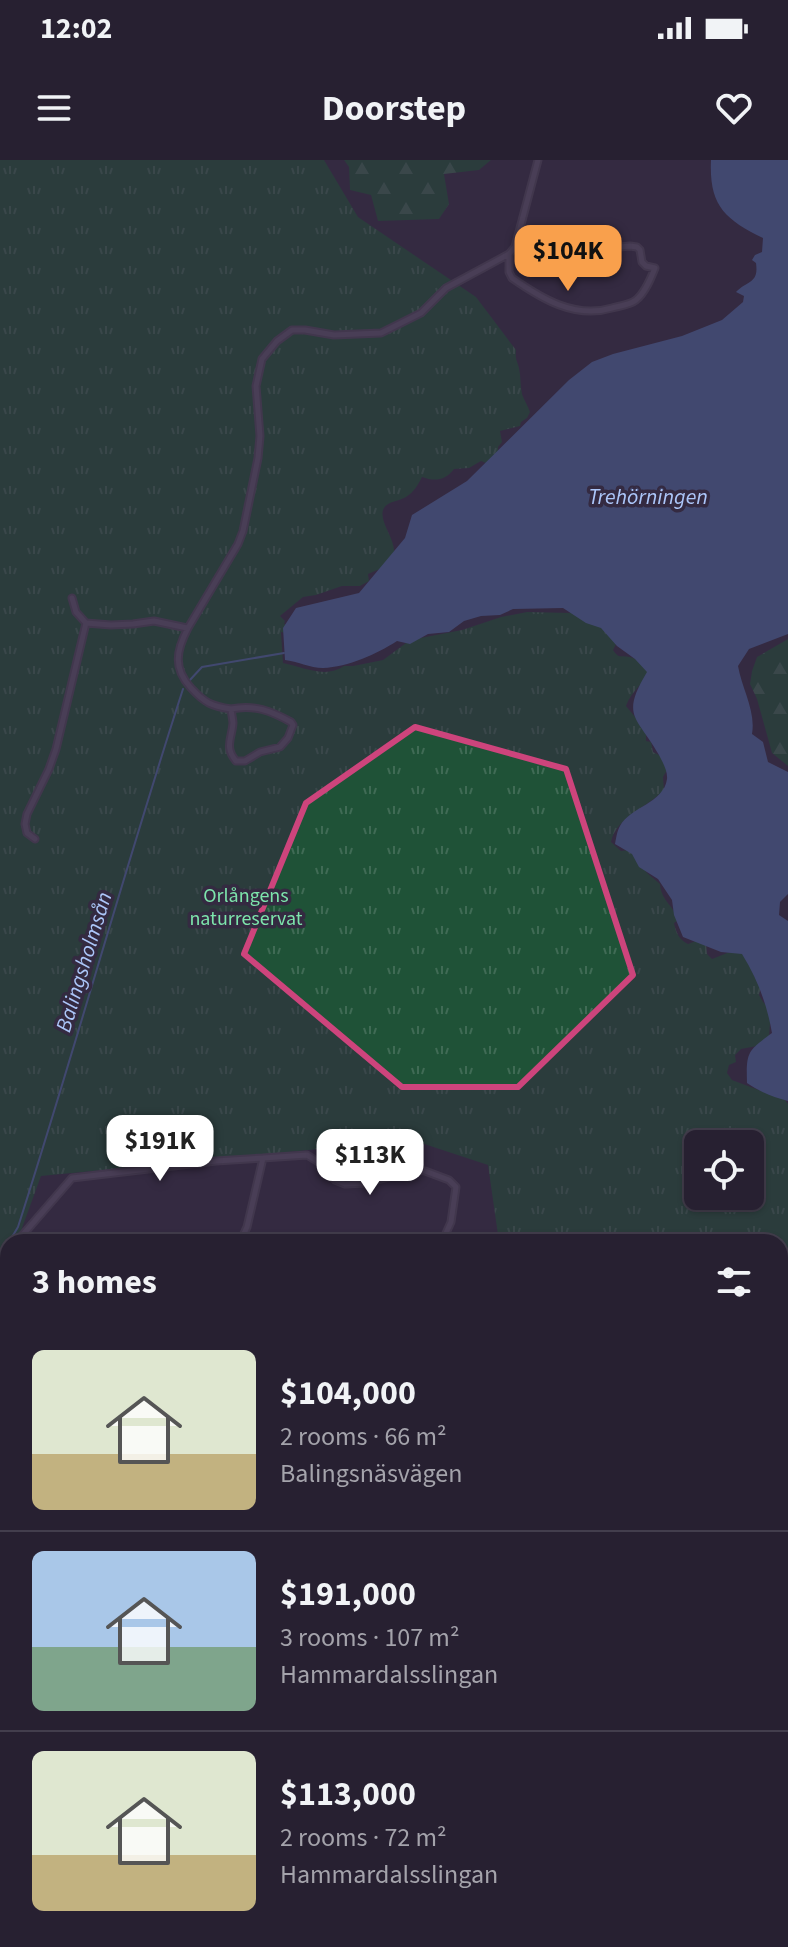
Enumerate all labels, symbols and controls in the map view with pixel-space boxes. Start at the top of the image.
text: 12:02 [40,7,112,50]
text: Doorstep [322,83,466,134]
icon: menu [32,86,76,130]
icon: heart [712,86,756,130]
pin: $104K [512,225,624,293]
text: $104K [533,232,603,269]
water label: Trehörningen [588,481,708,513]
park label: Orlångens naturreservat [189,882,303,933]
water label: Balingsholmsån [47,888,121,1036]
pin: $191K [104,1115,216,1183]
text: $191K [125,1122,195,1159]
pin: $113K [314,1129,426,1197]
map controls [684,1130,764,1210]
button: locate [684,1130,764,1210]
text: $113K [335,1136,405,1173]
text: 3 homes [32,1258,157,1307]
icon: filters [712,1260,756,1304]
text: $104,000 [280,1369,416,1418]
icon: home [96,1382,192,1478]
text: 2 rooms · 66 m² [280,1418,447,1455]
text: Balingsnäsvägen [280,1455,462,1492]
text: $191,000 [280,1570,416,1619]
icon: home [96,1583,192,1679]
text: 3 rooms · 107 m² [280,1619,459,1656]
text: Hammardalsslingan [280,1656,498,1693]
text: $113,000 [280,1770,416,1819]
icon: home [96,1783,192,1879]
text: 2 rooms · 72 m² [280,1819,447,1856]
text: Hammardalsslingan [280,1856,498,1893]

